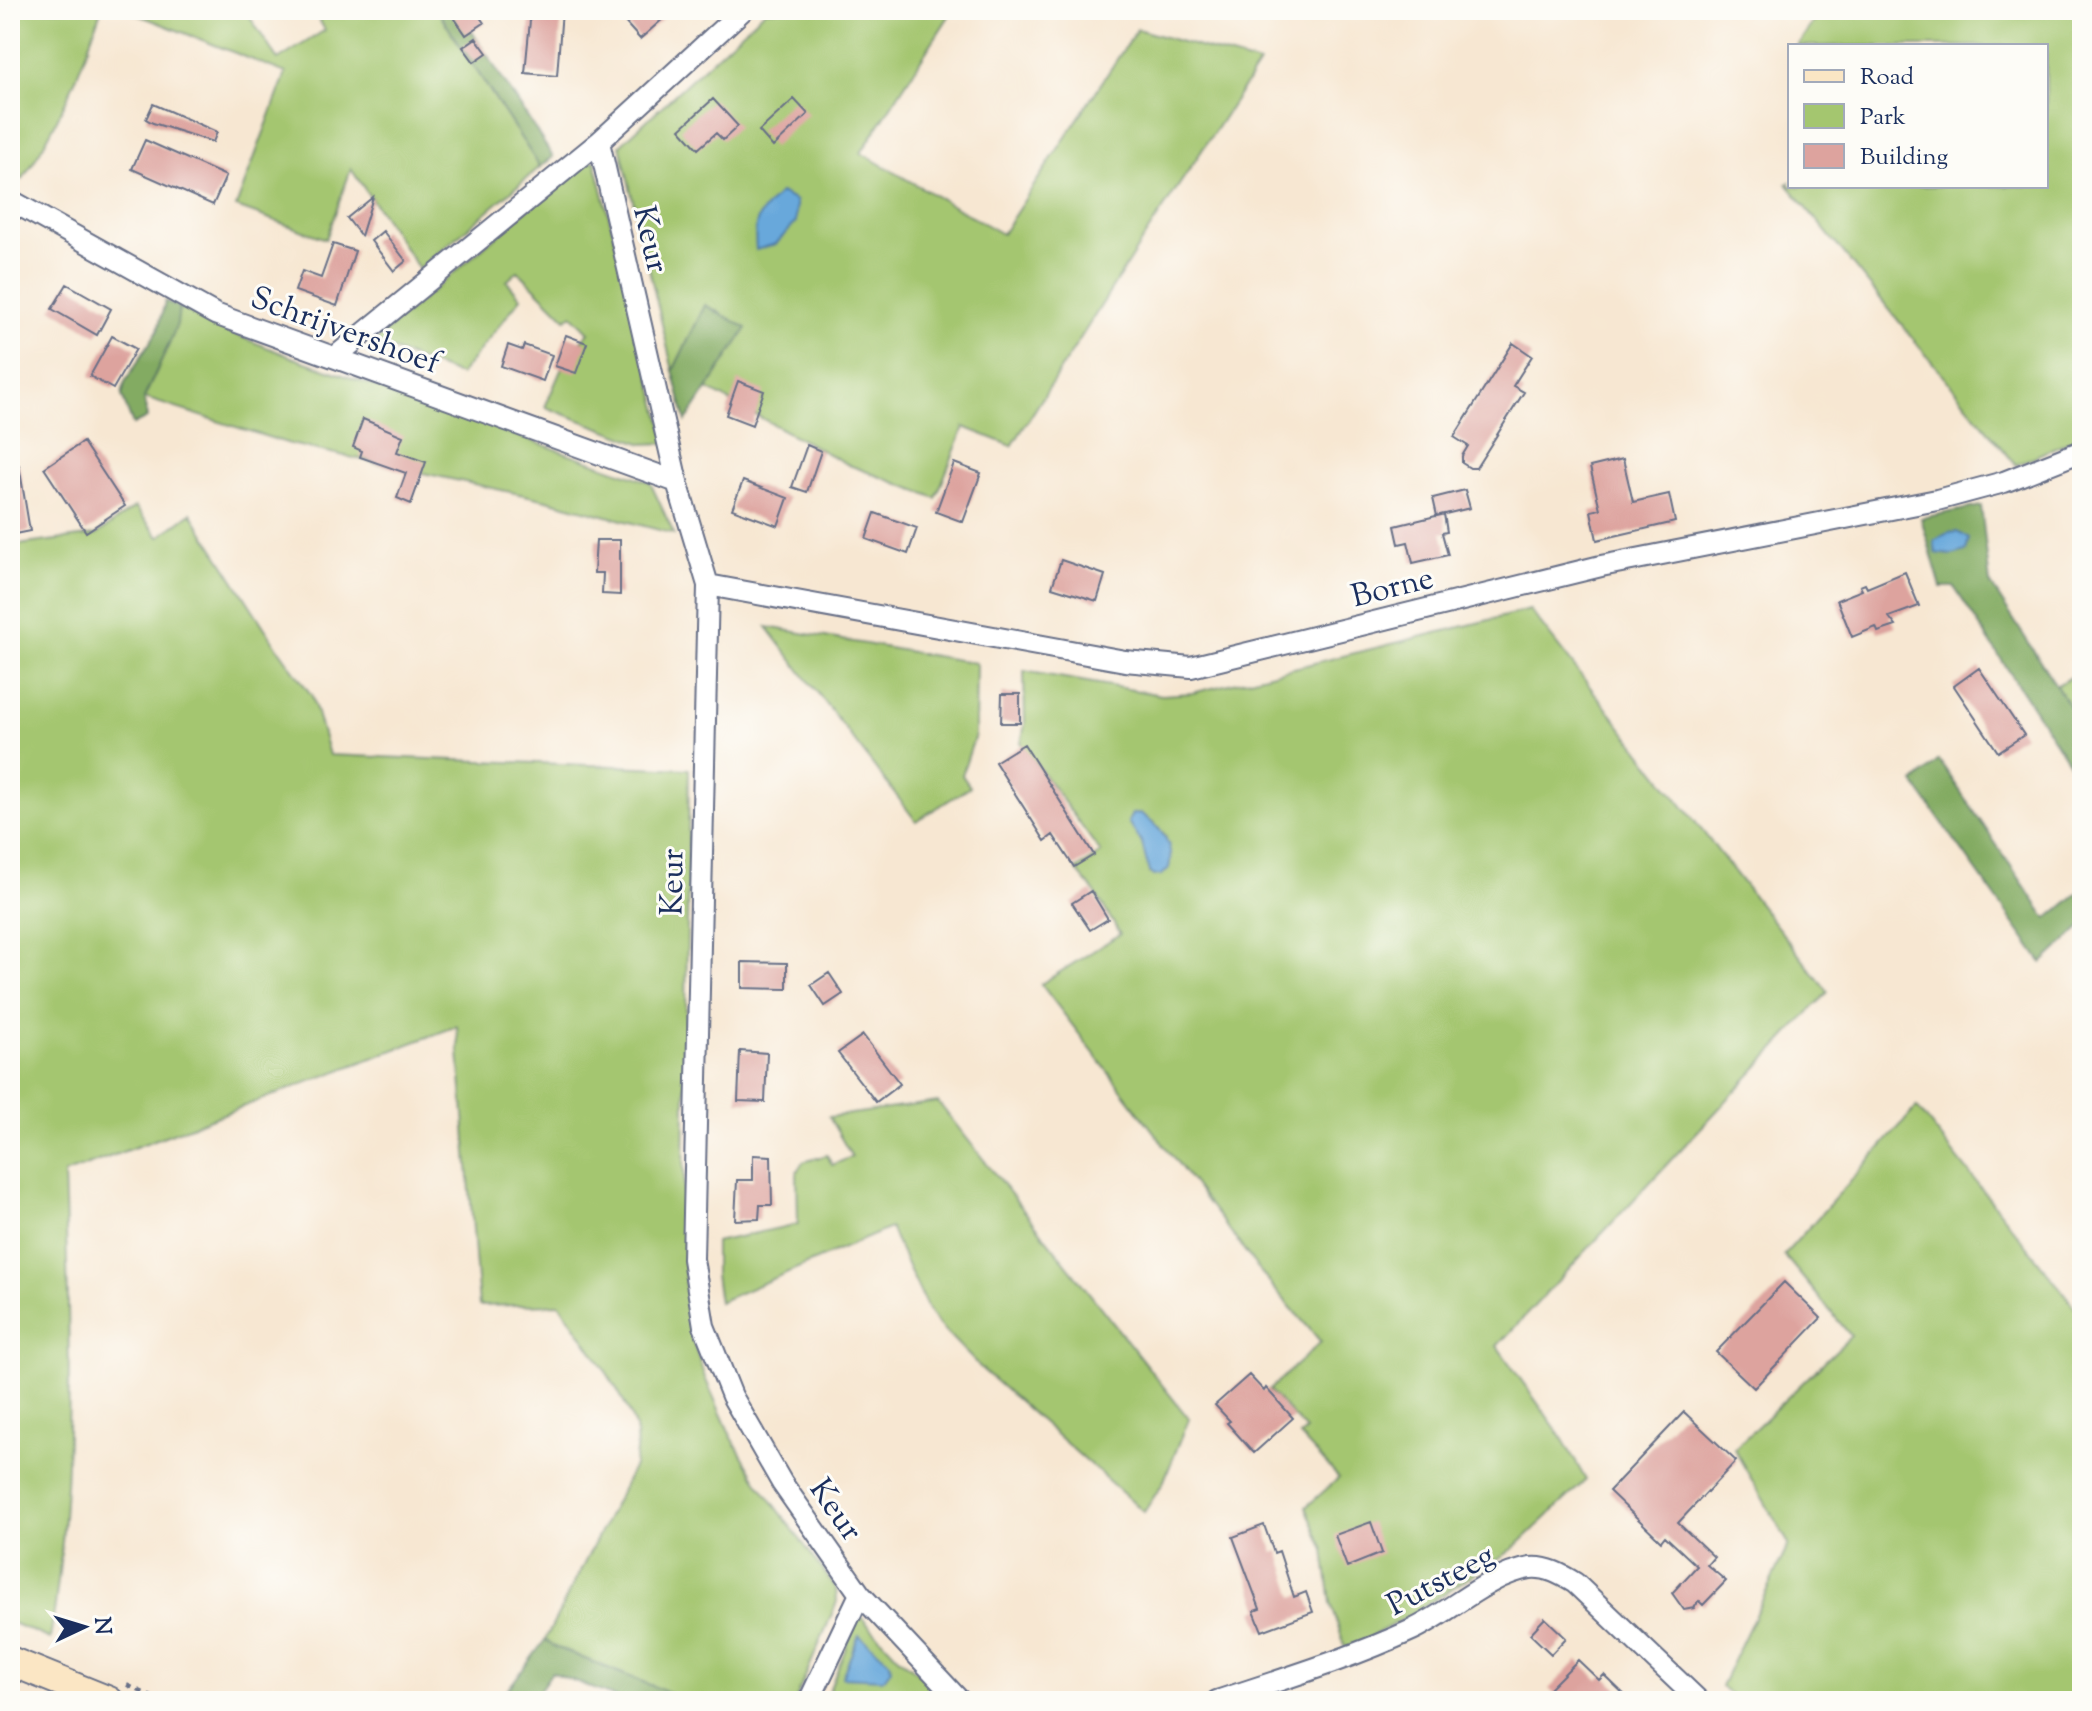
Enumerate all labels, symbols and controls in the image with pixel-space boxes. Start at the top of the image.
legend [1788,44,2048,188]
text: Road [1860,61,1914,95]
text: Park [1860,101,1906,135]
text: Building [1860,141,1949,175]
street label: Keur [619,202,679,278]
street label: Schrijvershoef [244,276,448,388]
street label: Borne [1347,557,1439,621]
street label: Keur [650,848,698,916]
street label: Keur [796,1470,873,1551]
street label: Putsteeg [1379,1534,1503,1629]
north arrow [44,1587,124,1667]
text: N [84,1616,118,1636]

